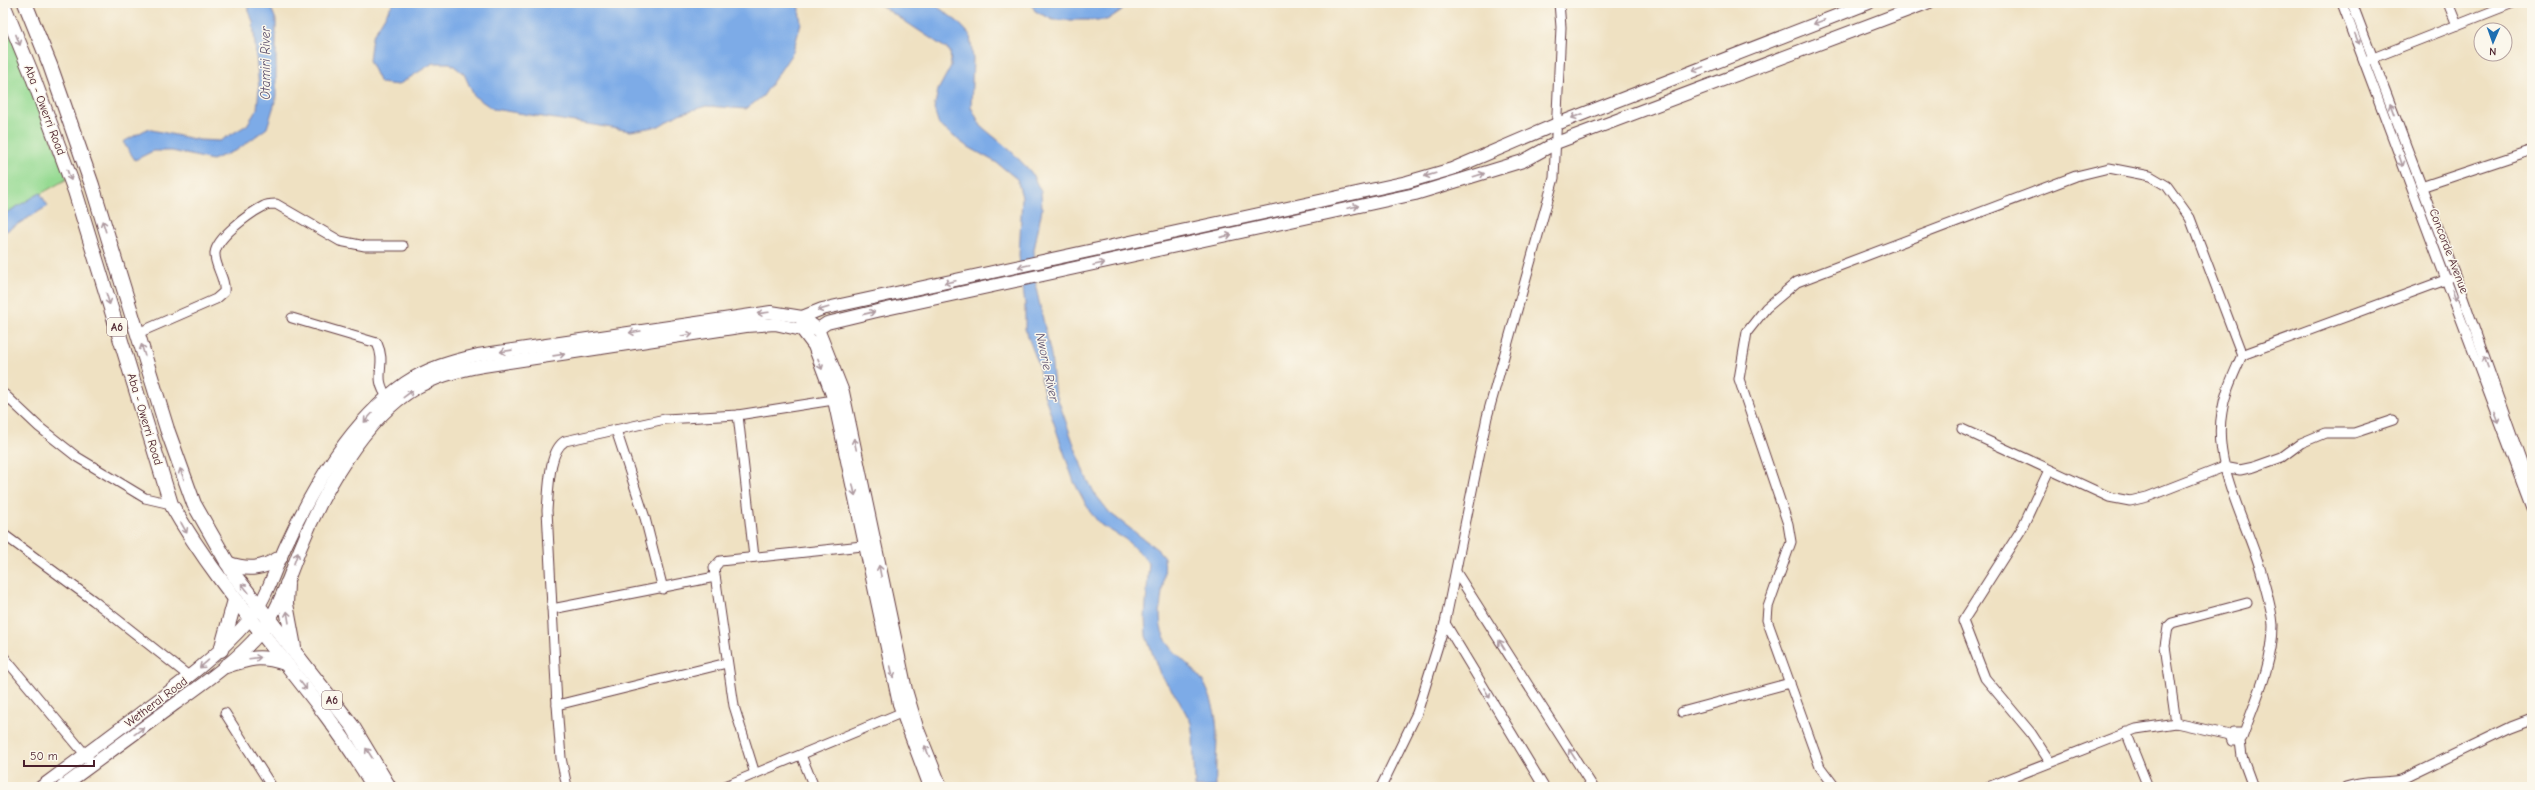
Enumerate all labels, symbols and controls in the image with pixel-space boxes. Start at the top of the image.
one-way arrow [1814,19,1826,27]
north arrow [2473,22,2513,62]
water label: Otamiri River [258,26,273,99]
one-way arrow [15,33,23,45]
one-way arrow [2353,33,2361,45]
text: N [2489,45,2496,58]
street label: Aba - Owerri Road [21,63,69,157]
one-way arrow [1692,66,1704,74]
one-way arrow [2387,103,2395,115]
one-way arrow [1571,113,1583,121]
one-way arrow [2398,155,2406,167]
one-way arrow [66,168,74,180]
one-way arrow [1472,171,1485,178]
one-way arrow [1424,172,1437,180]
one-way arrow [1346,202,1359,210]
street label: Concorde Avenue [2426,207,2472,295]
one-way arrow [100,220,108,232]
one-way arrow [1219,231,1232,239]
one-way arrow [1092,259,1105,267]
one-way arrow [1018,262,1031,270]
one-way arrow [944,278,957,286]
one-way arrow [2450,289,2458,301]
one-way arrow [105,292,112,305]
one-way arrow [817,306,830,313]
one-way arrow [862,308,875,316]
one-way arrow [757,309,770,317]
road number: A6 [107,318,127,336]
one-way arrow [629,328,642,336]
one-way arrow [680,331,693,339]
water label: Nworie River [1033,331,1062,404]
one-way arrow [139,344,146,357]
one-way arrow [500,347,513,355]
one-way arrow [552,351,565,359]
one-way arrow [2482,355,2489,368]
one-way arrow [817,358,825,370]
street label: Aba - Owerri Road [124,371,166,467]
one-way arrow [402,390,413,399]
one-way arrow [2494,412,2502,424]
one-way arrow [363,413,373,423]
one-way arrow [850,437,858,450]
one-way arrow [178,469,186,481]
one-way arrow [850,483,858,496]
one-way arrow [181,522,189,534]
one-way arrow [293,552,301,564]
one-way arrow [876,565,884,578]
one-way arrow [240,582,249,593]
one-way arrow [284,611,292,624]
one-way arrow [1498,640,1506,651]
one-way arrow [248,654,261,662]
one-way arrow [199,660,210,669]
one-way arrow [889,665,897,678]
street label: Wetheral Road [122,674,190,730]
one-way arrow [298,679,307,690]
one-way arrow [1484,687,1492,699]
road number: A6 [322,691,342,709]
one-way arrow [133,727,144,735]
scale bar [24,742,94,768]
one-way arrow [922,745,930,757]
one-way arrow [365,747,373,759]
text: 50 m [30,749,58,763]
one-way arrow [1568,749,1576,760]

